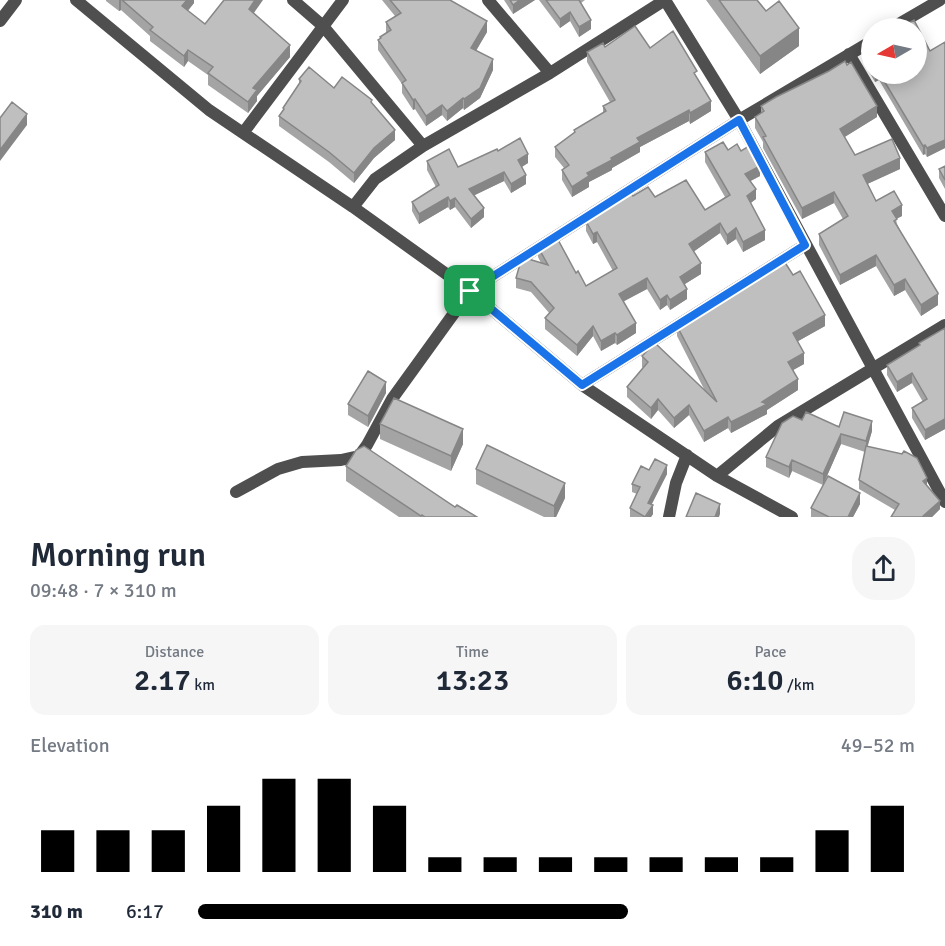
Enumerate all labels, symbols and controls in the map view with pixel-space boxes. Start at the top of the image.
north arrow [861,18,927,84]
map controls [861,18,927,84]
pin [444,265,495,316]
icon: arrive [453,274,486,307]
text: Morning run [30,535,206,576]
button: share [852,537,915,600]
text: 09:48 · 7 × 310 m [30,578,177,603]
text: Distance [145,642,204,662]
text: Time [456,642,489,662]
text: Pace [754,642,787,662]
text: 2.17 [134,662,191,699]
text: 13:23 [436,662,509,699]
text: 6:10 [726,662,784,699]
text: km [191,675,215,695]
text: /km [784,675,815,695]
text: Elevation [30,733,110,758]
text: 49–52 m [841,733,915,758]
text: 310 m [30,899,83,924]
text: 6:17 [126,899,164,924]

